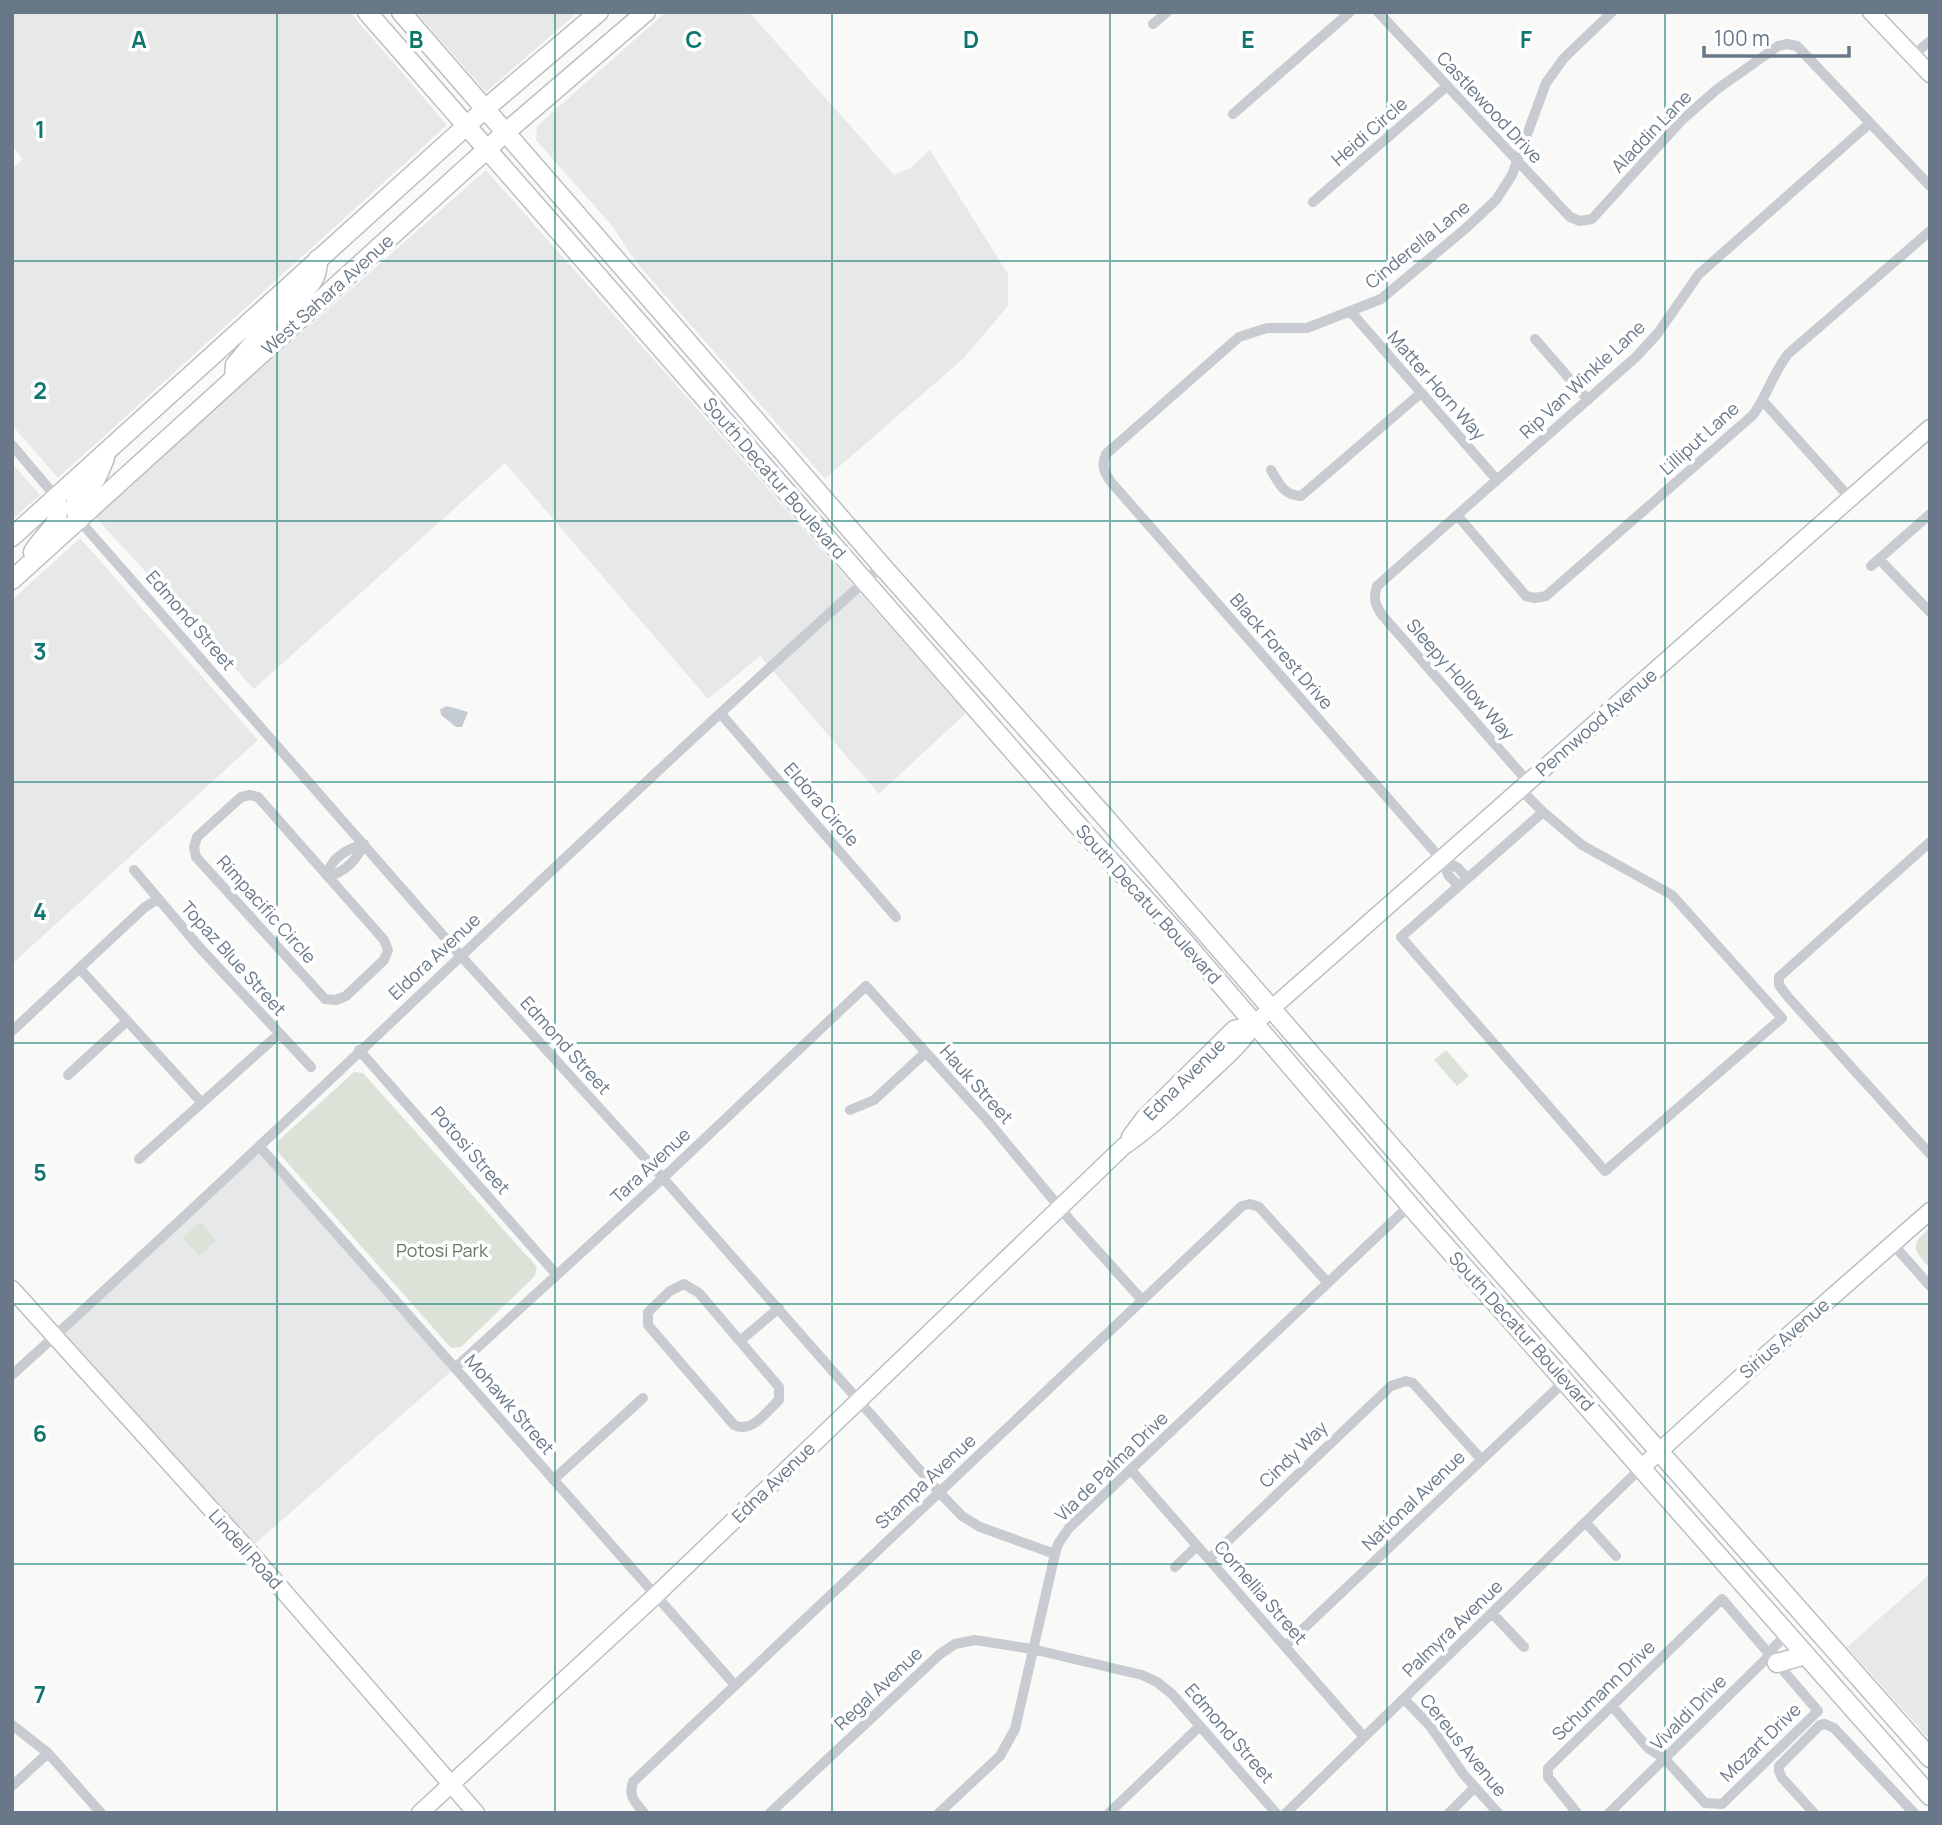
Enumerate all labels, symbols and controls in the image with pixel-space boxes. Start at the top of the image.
scale bar [1704,14,1849,58]
text: A [131,23,147,55]
text: B [409,23,423,55]
text: C [686,23,703,55]
text: D [963,23,979,55]
text: E [1241,23,1255,55]
text: F [1520,23,1532,55]
text: 100 m [1714,24,1770,52]
street label: Castlewood Drive [1432,46,1548,168]
street label: Aladdin Lane [1606,85,1696,177]
street label: Heidi Circle [1326,91,1412,171]
text: 1 [35,113,45,145]
street label: Cinderella Lane [1360,194,1474,294]
street label: West Sahara Avenue [256,228,398,360]
street label: Rip Van Winkle Lane [1514,315,1650,443]
street label: Matter Horn Way [1383,325,1492,445]
text: 2 [33,374,47,406]
street label: South Decatur Boulevard [698,392,852,564]
street label: Lilliput Lane [1654,396,1744,480]
street label: Edmond Street [141,565,241,675]
street label: Black Forest Drive [1225,588,1339,714]
street label: Sleepy Hollow Way [1402,613,1521,745]
text: 3 [33,635,47,667]
street label: Pennwood Avenue [1530,663,1662,781]
street label: Eldora Circle [779,757,865,851]
street label: South Decatur Boulevard [1071,819,1227,989]
street label: Rimpacific Circle [212,850,322,968]
text: 4 [33,895,47,927]
street label: Topaz Blue Street [176,895,292,1021]
street label: Eldora Avenue [383,907,485,1005]
street label: Edmond Street [515,991,617,1099]
street label: Edna Avenue [1138,1033,1230,1125]
street label: Hauk Street [935,1039,1019,1129]
street label: Potosi Street [426,1101,516,1199]
street label: Tara Avenue [605,1122,695,1208]
text: 5 [33,1156,47,1188]
park label: Potosi Park [396,1238,489,1262]
street label: South Decatur Boulevard [1444,1246,1600,1416]
street label: Sirius Avenue [1734,1292,1834,1384]
street label: Mohawk Street [460,1349,560,1459]
street label: Via de Palma Drive [1049,1406,1173,1526]
street label: Cindy Way [1254,1415,1333,1493]
text: 6 [33,1417,47,1449]
street label: Stampa Avenue [869,1428,981,1534]
street label: Edna Avenue [726,1436,820,1528]
street label: National Avenue [1356,1445,1470,1555]
street label: Lindell Road [204,1504,288,1594]
street label: Cornellia Street [1209,1535,1313,1649]
street label: Palmyra Avenue [1397,1574,1507,1682]
street label: Schumann Drive [1546,1635,1660,1745]
street label: Regal Avenue [829,1641,927,1735]
street label: Vivaldi Drive [1645,1669,1731,1755]
text: 7 [34,1678,46,1710]
street label: Edmond Street [1180,1678,1280,1788]
street label: Cereus Avenue [1415,1689,1513,1801]
street label: Mozart Drive [1714,1697,1806,1787]

